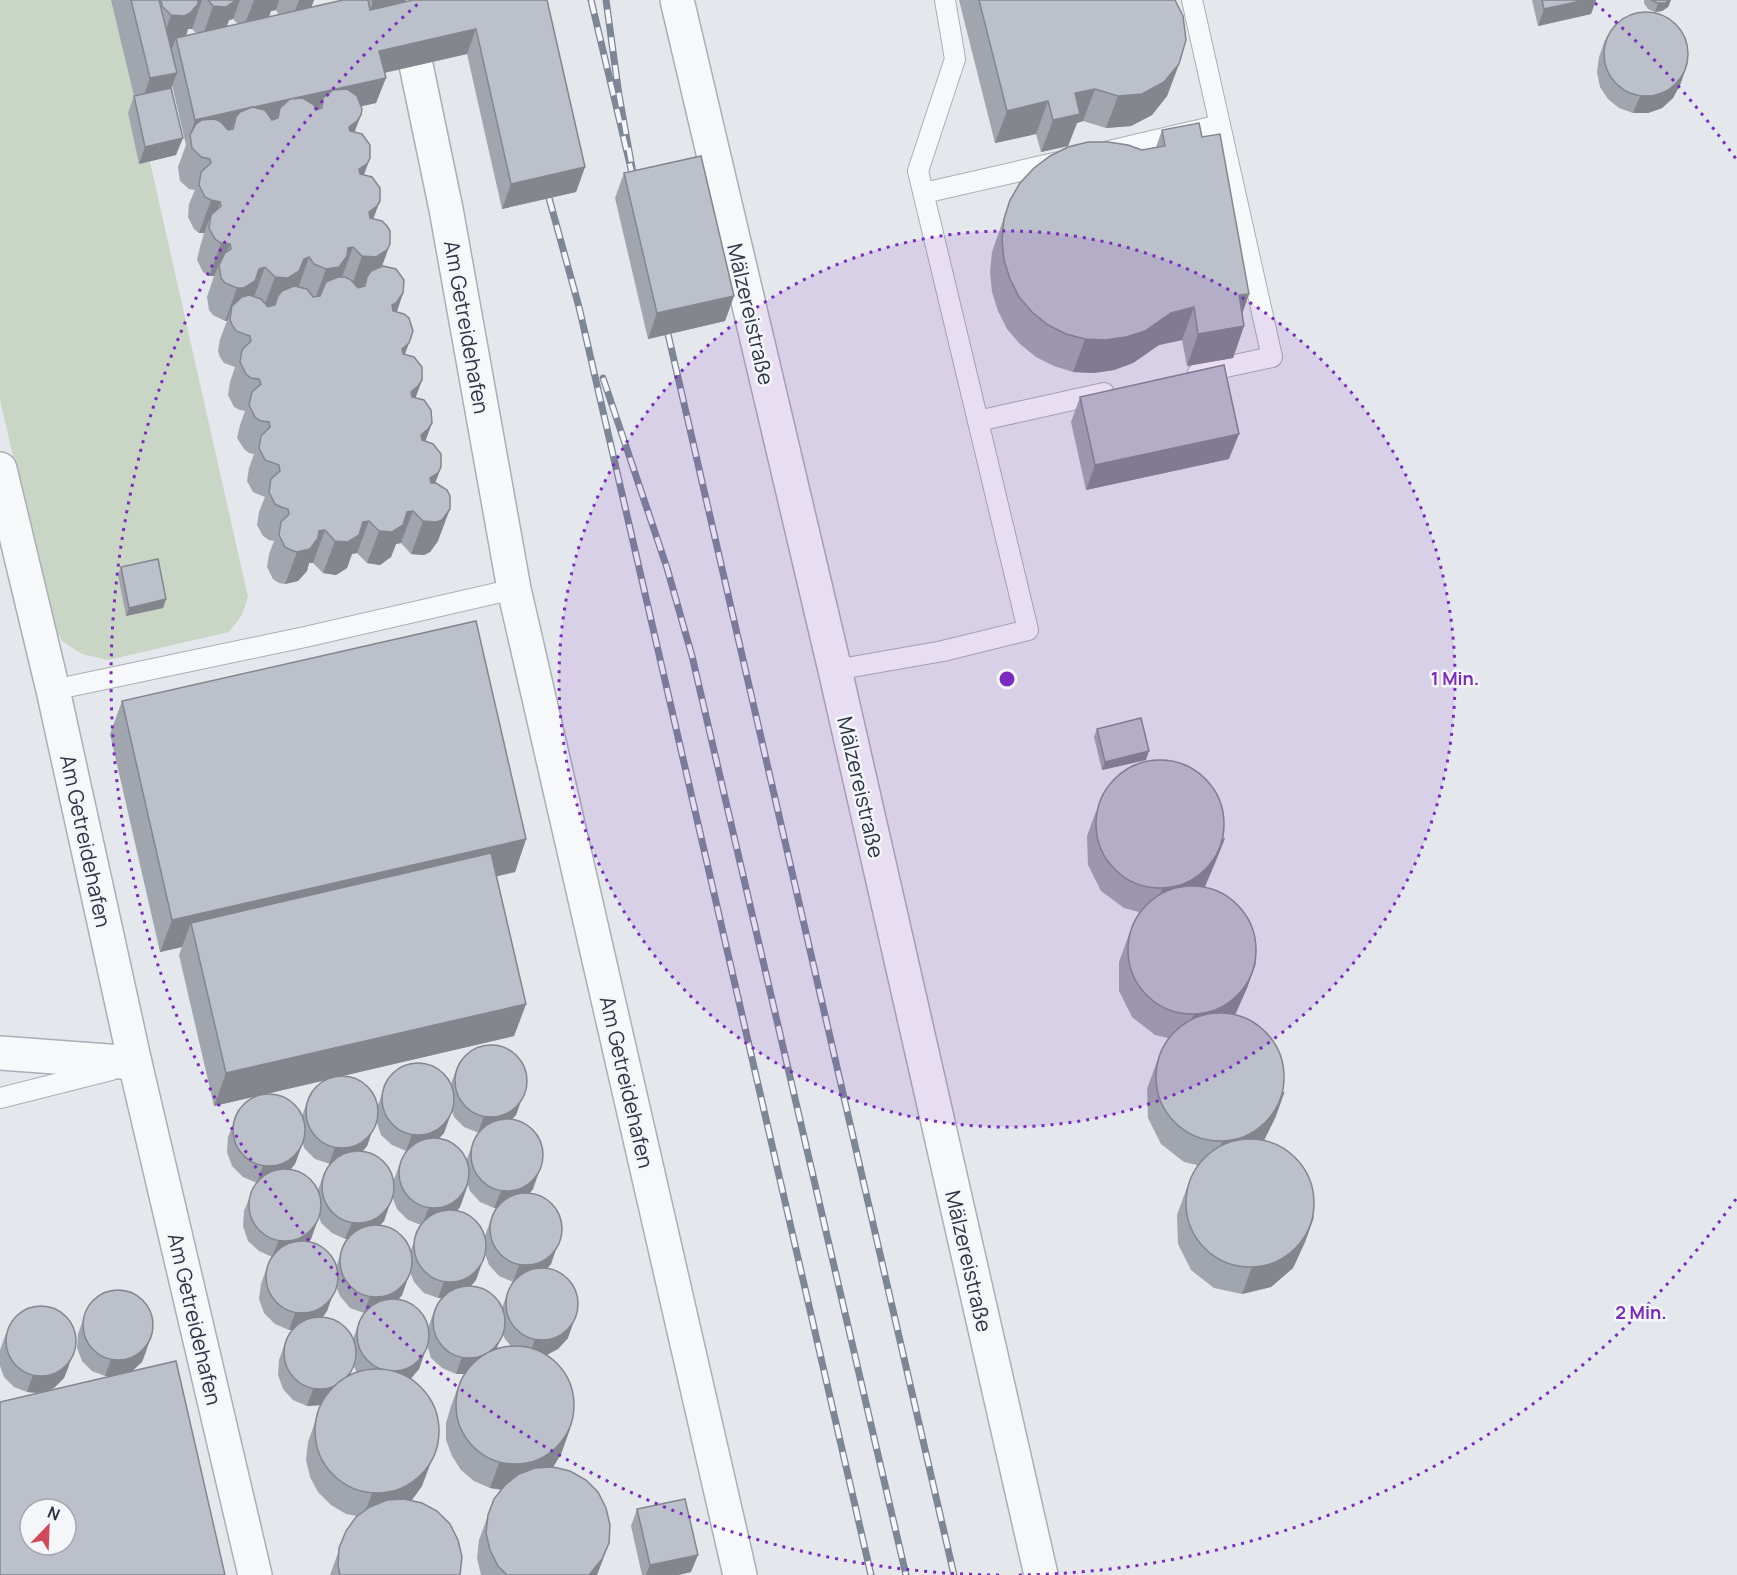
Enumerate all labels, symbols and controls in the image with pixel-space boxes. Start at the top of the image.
street label: Am Getreidehafen [438,238,496,416]
street label: Mälzereistraße [721,240,781,388]
text: 1 Min. [1431,666,1479,690]
centre of rings [997,669,1017,689]
street label: Mälzereistraße [831,713,891,861]
street label: Am Getreidehafen [54,752,118,930]
street label: Am Getreidehafen [594,993,660,1171]
street label: Mälzereistraße [939,1187,999,1335]
street label: Am Getreidehafen [162,1230,228,1408]
text: 2 Min. [1615,1300,1667,1324]
north arrow [18,1497,78,1557]
text: N [44,1501,63,1526]

